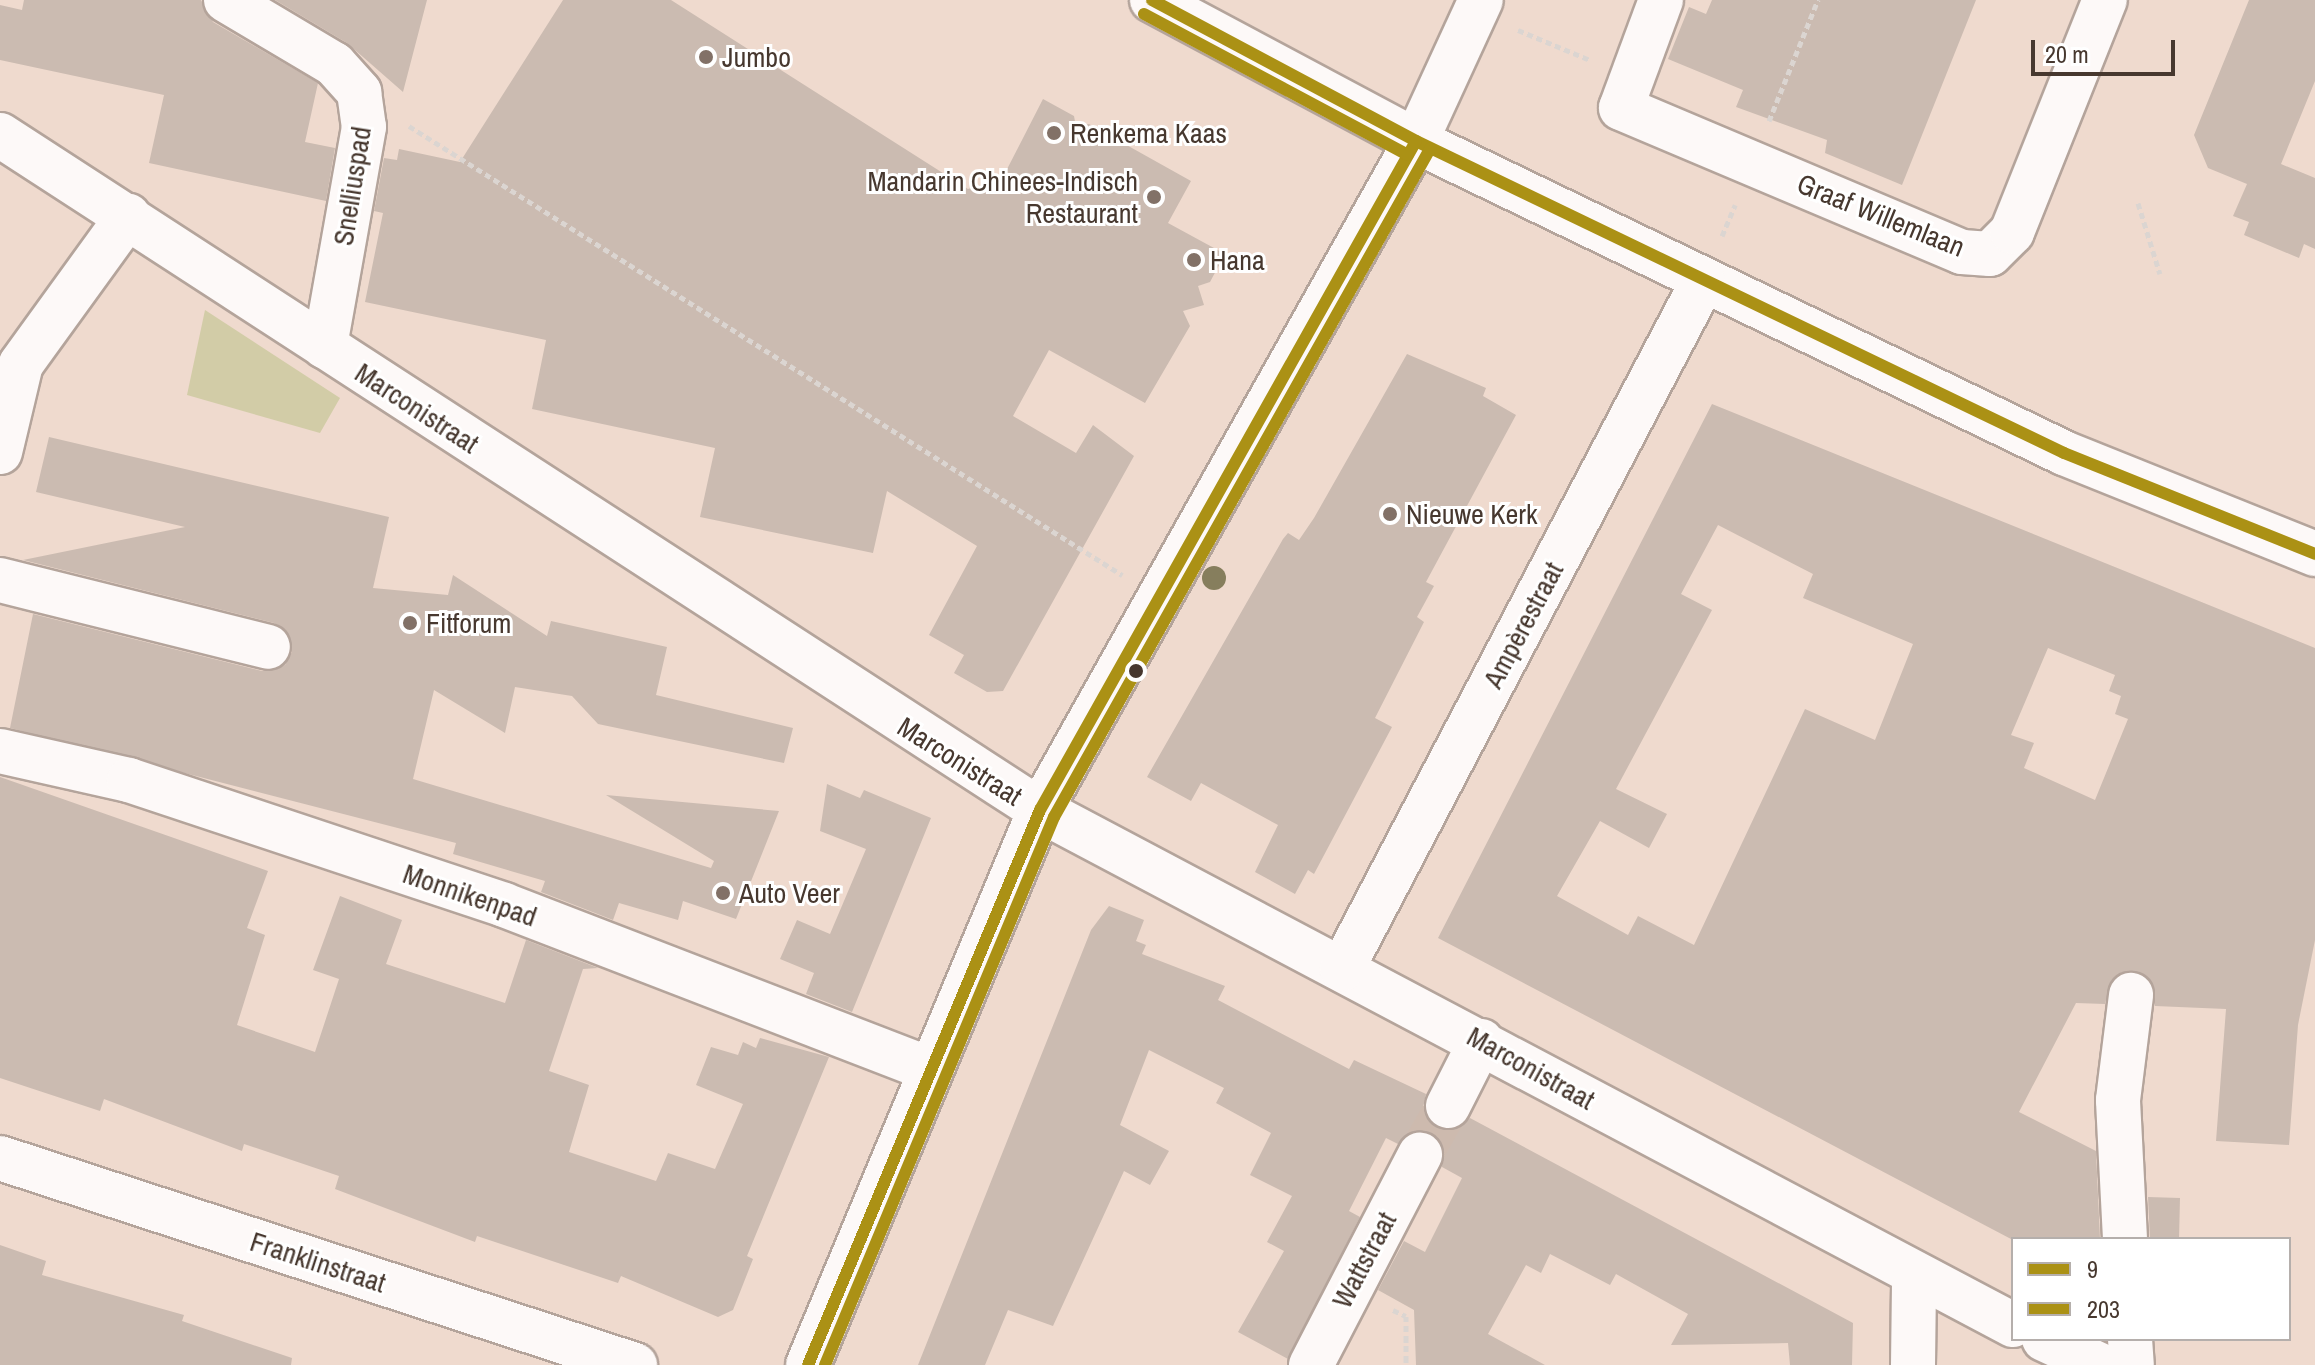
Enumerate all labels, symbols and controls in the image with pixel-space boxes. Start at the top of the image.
scale bar [2035,24,2179,74]
text: 20 m [2045,38,2089,70]
place label: Jumbo [722,40,791,74]
marker: Jumbo [697,48,715,66]
place label: Renkema Kaas [1070,116,1227,150]
street label: Snelliuspad [326,124,378,248]
marker: Renkema Kaas [1045,124,1063,142]
place label: Mandarin Chinees-Indisch Restaurant [867,164,1138,230]
street label: Graaf Willemlaan [1792,166,1970,264]
marker: Mandarin Chinees-Indisch Restaurant [1145,188,1163,206]
place label: Hana [1210,243,1265,277]
marker: Hana [1185,251,1203,269]
street label: Marconistraat [349,356,485,460]
place label: Nieuwe Kerk [1406,497,1537,531]
marker: Nieuwe Kerk [1381,505,1399,523]
street label: Ampèrestraat [1476,556,1570,694]
place label: Fitforum [426,606,511,640]
marker: Fitforum [401,614,419,632]
unlabelled marker [1128,663,1144,679]
street label: Marconistraat [892,710,1028,812]
street label: Monnikenpad [399,856,541,934]
place label: Auto Veer [739,876,840,910]
marker: Auto Veer [714,884,732,902]
street label: Marconistraat [1461,1019,1601,1117]
street label: Wattstraat [1325,1206,1403,1314]
street label: Franklinstraat [246,1224,390,1300]
legend [2011,1237,2291,1341]
text: 9 [2087,1253,2098,1285]
text: 203 [2087,1293,2120,1325]

